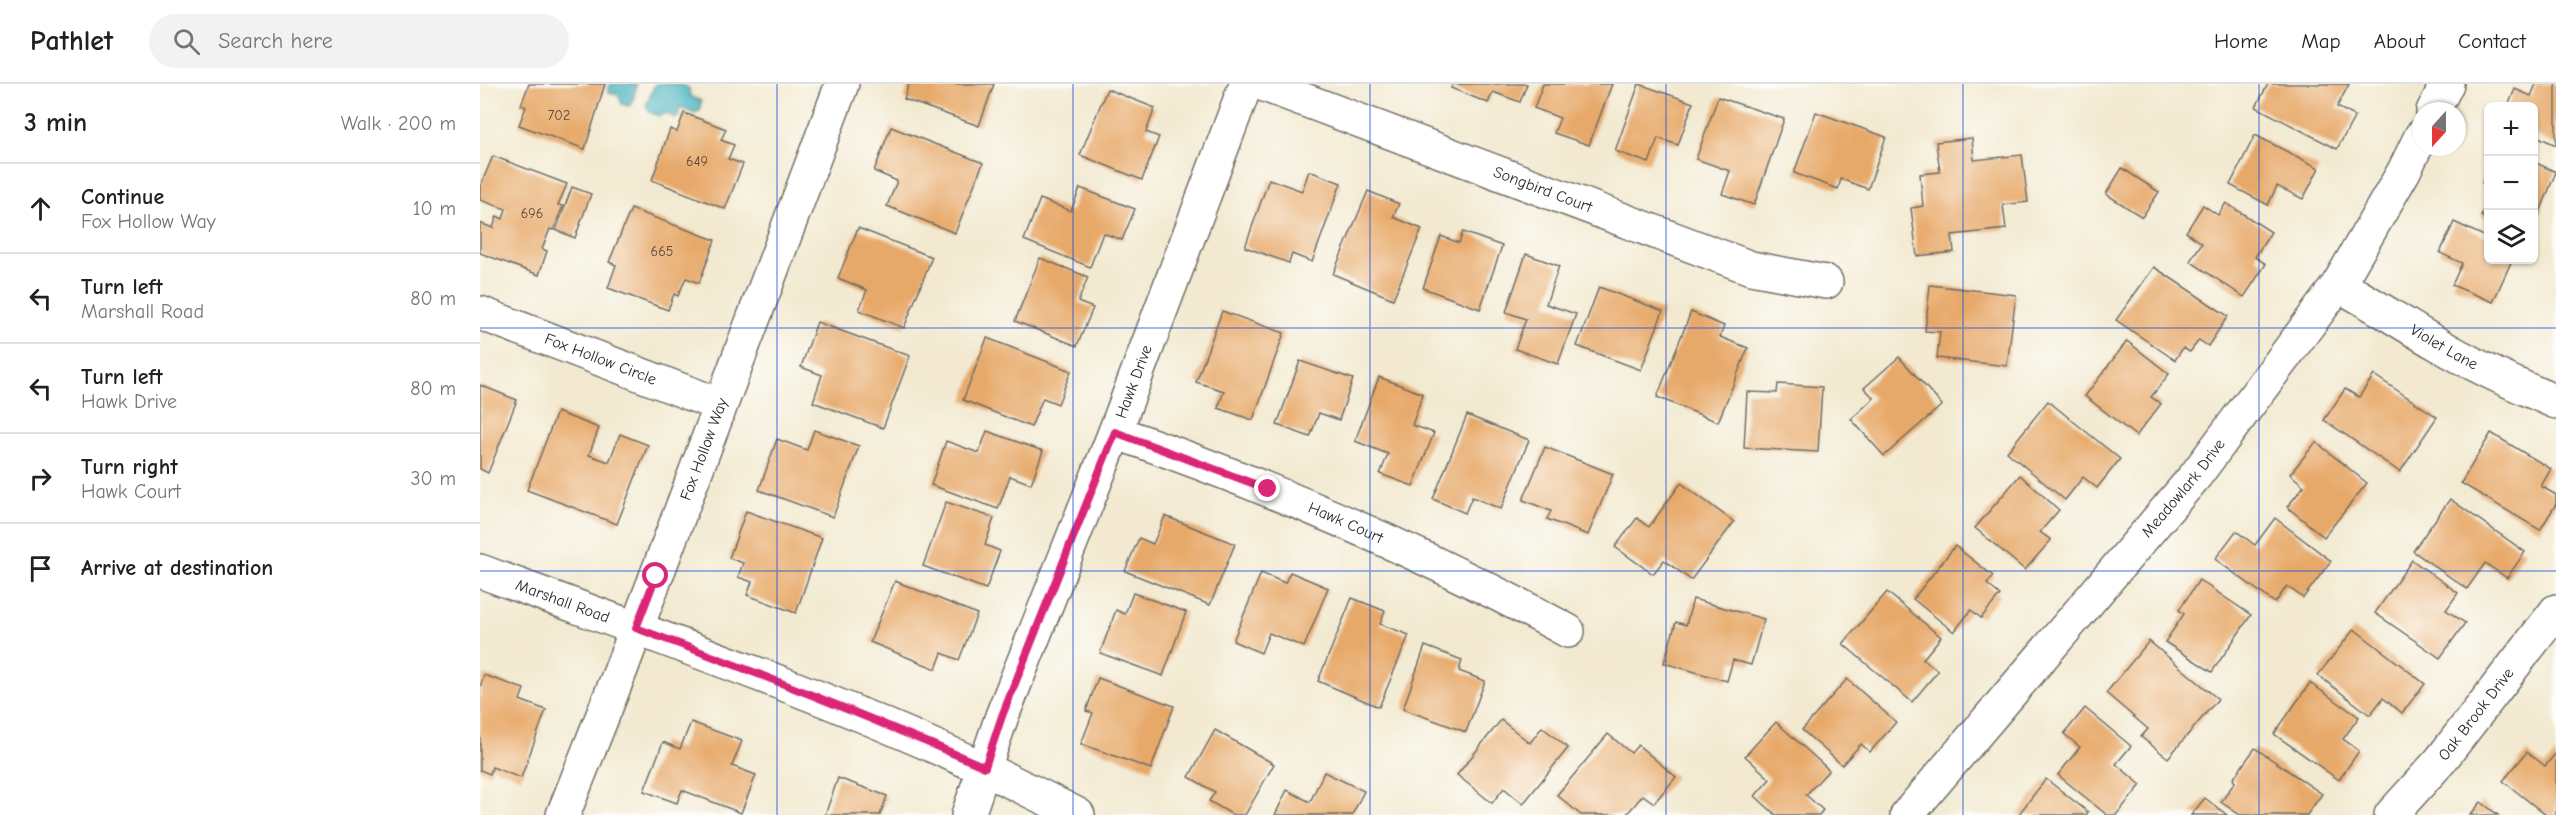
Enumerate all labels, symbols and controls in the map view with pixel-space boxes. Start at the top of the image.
search box [149,14,569,68]
text: Pathlet [30,25,113,57]
icon: search [170,25,203,58]
text: Search here [218,28,333,54]
text: Home [2214,29,2268,53]
text: Map [2301,29,2341,53]
text: About [2374,29,2425,53]
text: Contact [2458,29,2526,53]
north arrow [2412,102,2466,156]
map controls [2484,102,2538,264]
button: + [2484,102,2538,156]
house number: 702 [548,107,570,124]
text: 3 min [24,108,87,138]
text: Walk · 200 m [341,112,456,135]
house number: 649 [686,153,708,170]
button: − [2484,156,2538,210]
street label: Songbird Court [1491,163,1595,217]
text: Continue [81,184,164,210]
icon: ahead [24,192,57,225]
text: 10 m [413,197,456,220]
house number: 696 [521,205,543,222]
text: Fox Hollow Way [81,210,216,233]
button: layers [2484,210,2538,264]
house number: 665 [651,243,673,260]
text: Turn left [81,274,163,300]
icon: left [24,282,57,315]
text: 80 m [410,287,456,310]
text: Marshall Road [81,300,204,323]
street label: Violet Lane [2407,321,2481,374]
street label: Fox Hollow Circle [542,330,659,389]
street label: Hawk Drive [1112,343,1156,421]
text: Turn left [81,364,163,390]
icon: left [24,372,57,405]
text: 80 m [410,377,456,400]
text: Hawk Drive [81,390,177,413]
street label: Fox Hollow Way [677,395,732,503]
street label: Meadowlark Drive [2138,435,2229,541]
text: Turn right [81,454,178,480]
icon: right [24,462,57,495]
text: 30 m [410,467,456,490]
route end [1254,475,1280,501]
text: Hawk Court [81,480,181,503]
street label: Hawk Court [1306,499,1386,547]
icon: arrive [24,552,57,585]
text: Arrive at destination [81,555,273,581]
route start [642,562,668,588]
street label: Marshall Road [513,576,612,627]
street label: Oak Brook Drive [2435,664,2518,764]

